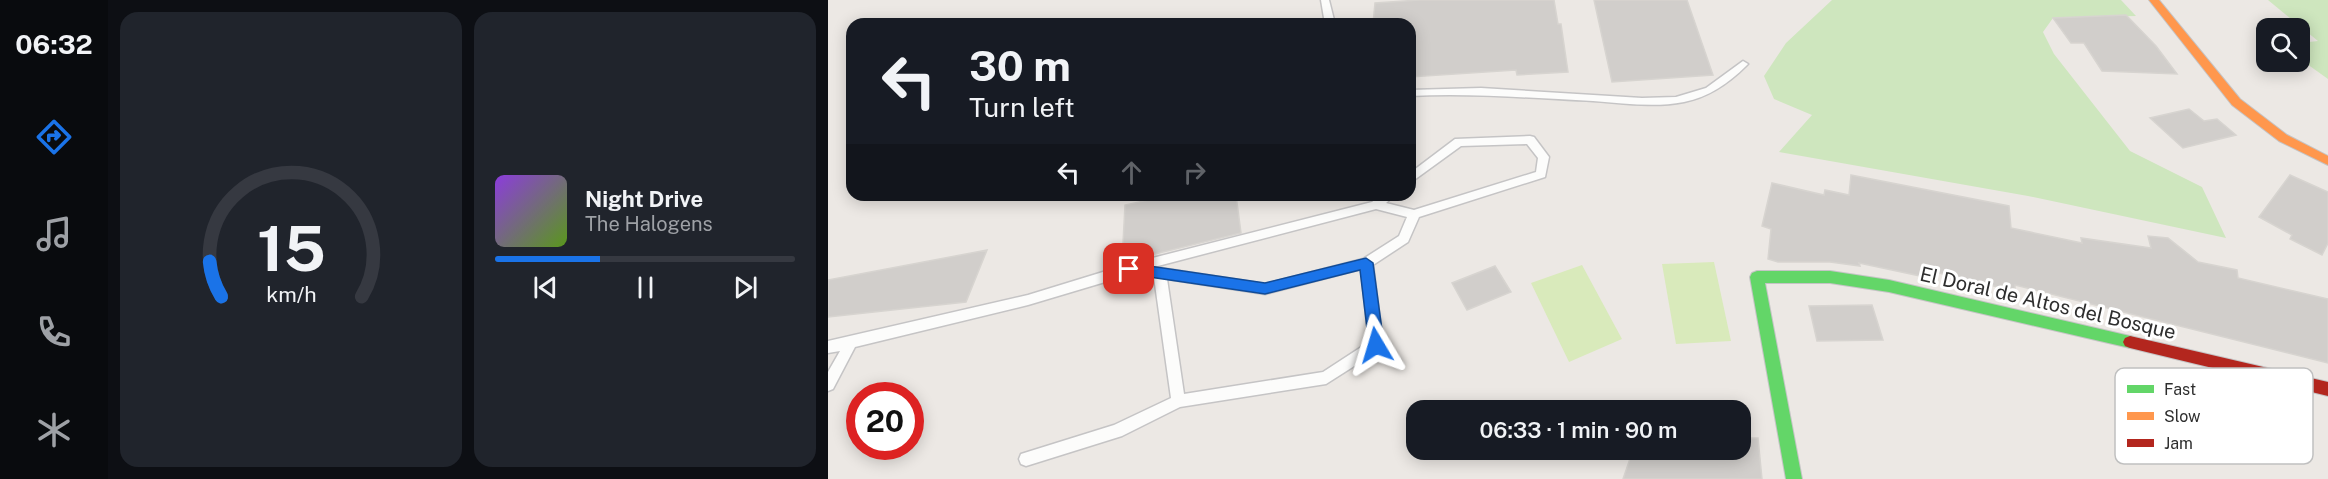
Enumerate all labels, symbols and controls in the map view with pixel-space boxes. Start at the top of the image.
map controls [2256,18,2310,72]
button: search [2256,18,2310,72]
text: 06:32 [15,28,93,60]
text: 30 m [969,41,1071,90]
icon: left [870,42,948,120]
text: Turn left [969,91,1075,123]
icon: directions [33,116,75,158]
icon: left [1052,156,1085,189]
icon: ahead [1115,156,1148,189]
icon: right [1178,156,1211,189]
text: Night Drive [585,186,703,212]
text: 15 [257,212,325,285]
text: The Halogens [585,212,713,236]
icon: music [33,213,75,255]
pin [1103,243,1154,294]
icon: arrive [1112,252,1145,285]
street label: El Doral de Altos del Bosque [1918,262,2178,344]
icon: previous [529,271,562,304]
icon: pause [629,271,662,304]
icon: next [729,271,762,304]
text: km/h [266,282,316,307]
icon: phone [33,311,75,353]
position arrow [1344,313,1408,377]
legend [2115,368,2313,464]
text: Fast [2164,380,2196,399]
speed limit sign: 20 [846,382,924,460]
text: Slow [2164,407,2201,426]
icon: climate [33,409,75,451]
text: 06:33 · 1 min · 90 m [1480,417,1677,443]
text: Jam [2164,434,2193,453]

